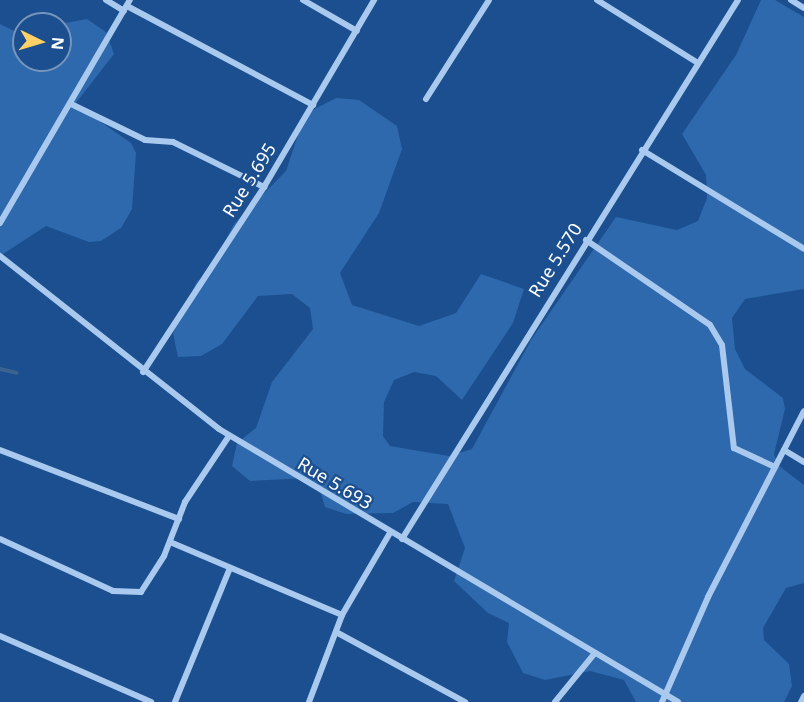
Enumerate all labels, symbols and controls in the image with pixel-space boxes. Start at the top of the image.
north arrow [12,12,72,72]
text: N [46,36,69,51]
street label: Rue 5.695 [218,139,280,221]
street label: Rue 5.570 [524,219,586,301]
street label: Rue 5.693 [294,452,376,514]

